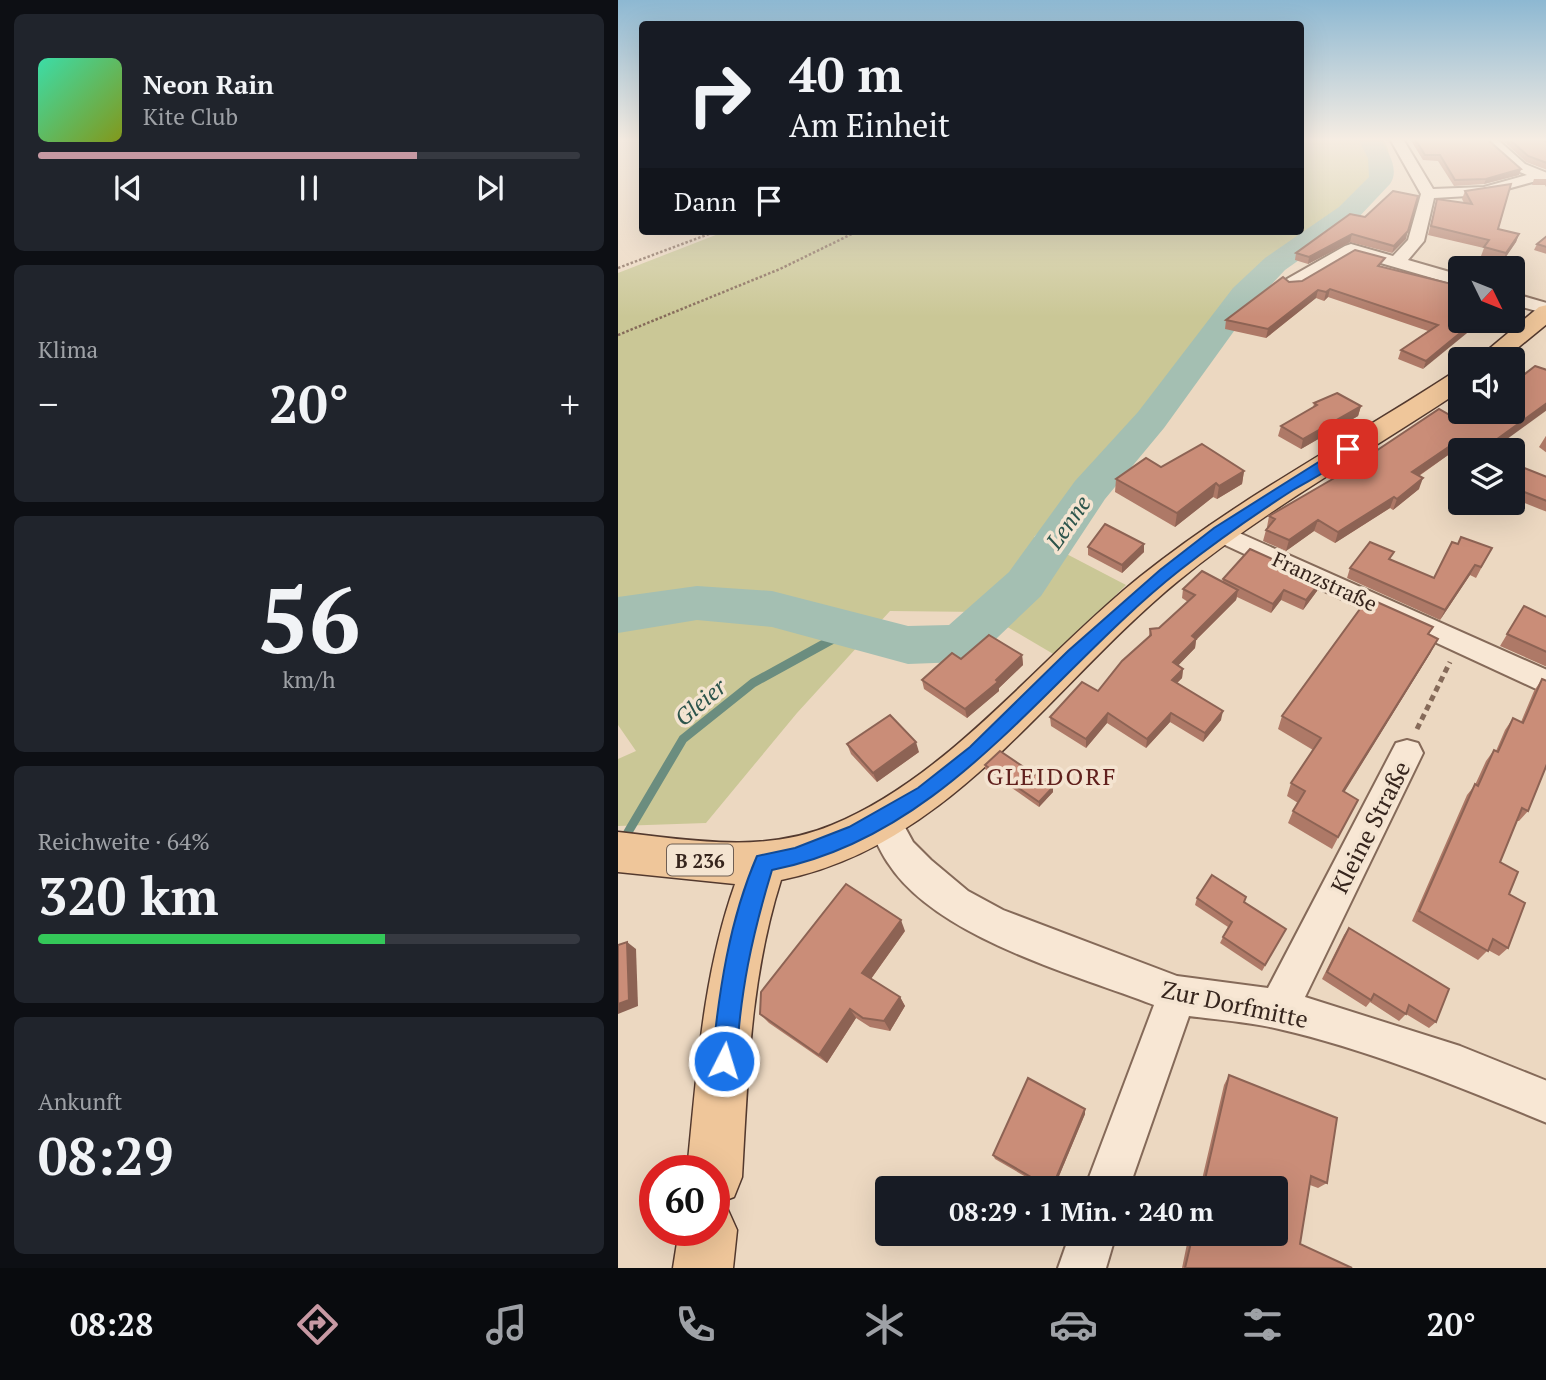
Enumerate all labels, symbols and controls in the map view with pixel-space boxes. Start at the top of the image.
text: 40 m [789,41,903,106]
icon: right [674,49,765,140]
text: Neon Rain [143,67,274,101]
text: Kite Club [143,101,238,132]
text: Am Einheit [789,104,950,146]
icon: previous [109,169,147,207]
icon: pause [290,169,328,207]
icon: next [471,169,509,207]
icon: arrive [750,182,788,220]
text: Dann [674,184,736,218]
north arrow [1448,256,1524,332]
map controls [1448,256,1525,515]
text: Klima [38,334,98,365]
button: sound [1448,347,1525,424]
text: 20° [269,369,349,438]
text: − [38,379,58,429]
text: + [560,379,580,429]
pin [1318,419,1378,479]
icon: arrive [1329,430,1367,468]
button: layers [1448,438,1525,515]
water label: Lenne [1038,489,1098,556]
street label: Franzstraße [1268,545,1382,617]
text: 56 [258,558,360,679]
text: km/h [282,664,336,695]
water label: Gleier [668,671,733,733]
street label: Kleine Straße [1323,755,1417,899]
district label: GLEIDORF [986,760,1118,792]
text: Reichweite · 64% [38,826,210,857]
road number: B 236 [667,845,733,876]
text: 320 km [38,861,219,930]
street label: Zur Dorfmitte [1159,973,1311,1035]
position arrow [687,1024,761,1098]
text: Ankunft [38,1086,122,1117]
text: 08:29 [38,1121,173,1190]
speed limit sign: 60 [639,1155,730,1246]
text: 08:29 · 1 Min. · 240 m [949,1194,1214,1228]
icon: directions [293,1300,342,1349]
icon: music [482,1300,531,1349]
icon: phone [671,1300,720,1349]
icon: climate [860,1300,909,1349]
icon: car [1049,1300,1098,1349]
icon: filters [1238,1300,1287,1349]
text: 08:28 [70,1303,153,1345]
text: 20° [1427,1303,1476,1345]

